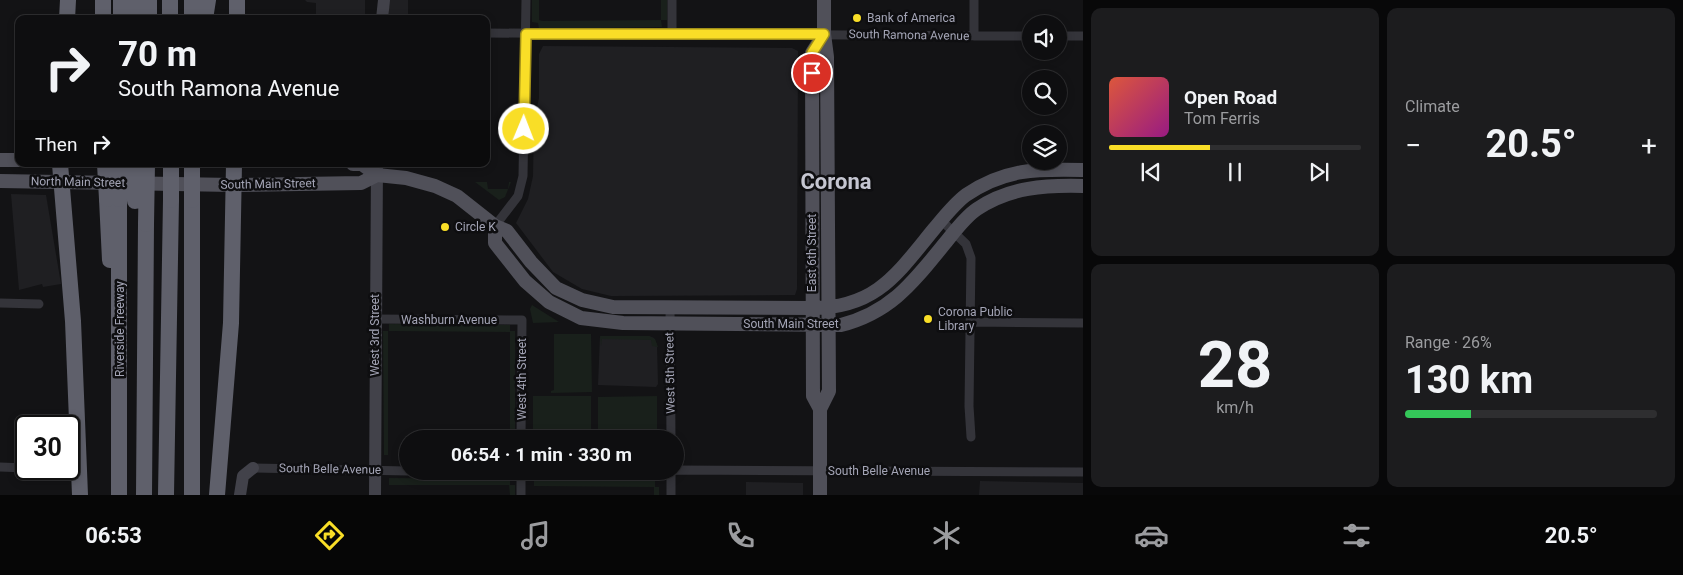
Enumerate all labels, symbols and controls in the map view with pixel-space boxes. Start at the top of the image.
place label: Bank of America [867,11,955,25]
marker: Bank of America [851,12,863,24]
map controls [1022,15,1067,170]
button: sound [1022,15,1067,60]
street label: South Ramona Avenue [849,27,969,43]
text: 70 m [118,34,197,75]
icon: right [35,35,100,100]
pin [791,52,833,94]
icon: arrive [798,59,826,87]
button: search [1022,70,1067,115]
text: South Ramona Avenue [118,76,339,101]
text: Open Road [1184,86,1277,109]
text: Climate [1405,97,1460,116]
position arrow [497,102,549,154]
text: Tom Ferris [1184,109,1260,128]
text: 20.5° [1485,122,1577,166]
button: layers [1022,125,1067,170]
text: − [1405,129,1421,162]
text: + [1641,129,1657,162]
icon: right [87,130,115,158]
text: Then [35,133,77,156]
icon: previous [1137,158,1165,186]
icon: pause [1221,158,1249,186]
icon: next [1305,158,1333,186]
district label: Corona [800,169,872,194]
street label: North Main Street [31,174,125,190]
street label: South Main Street [220,176,316,192]
street label: East 6th Street [805,214,819,292]
place label: Circle K [455,220,496,234]
marker: Circle K [439,221,451,233]
street label: Riverside Freeway [113,281,127,377]
street label: West 3rd Street [368,294,382,376]
place label: Corona Public Library [938,305,1013,333]
street label: Washburn Avenue [401,313,497,327]
marker: Corona Public Library [922,313,934,325]
street label: South Main Street [743,317,839,331]
text: 28 [1198,327,1272,403]
street label: West 5th Street [662,332,678,414]
text: Range · 26% [1405,333,1492,352]
street label: West 4th Street [515,338,529,420]
text: 130 km [1405,358,1533,402]
text: km/h [1216,398,1254,417]
speed limit sign: 30 [15,415,80,480]
text: 06:54 · 1 min · 330 m [451,443,632,466]
street label: South Belle Avenue [279,461,381,477]
street label: South Belle Avenue [828,464,930,478]
icon: directions [312,518,347,553]
icon: music [518,518,553,553]
icon: phone [723,518,758,553]
icon: climate [929,518,964,553]
icon: car [1134,518,1169,553]
icon: filters [1339,518,1374,553]
text: 06:53 [85,523,142,548]
text: 20.5° [1545,523,1598,548]

